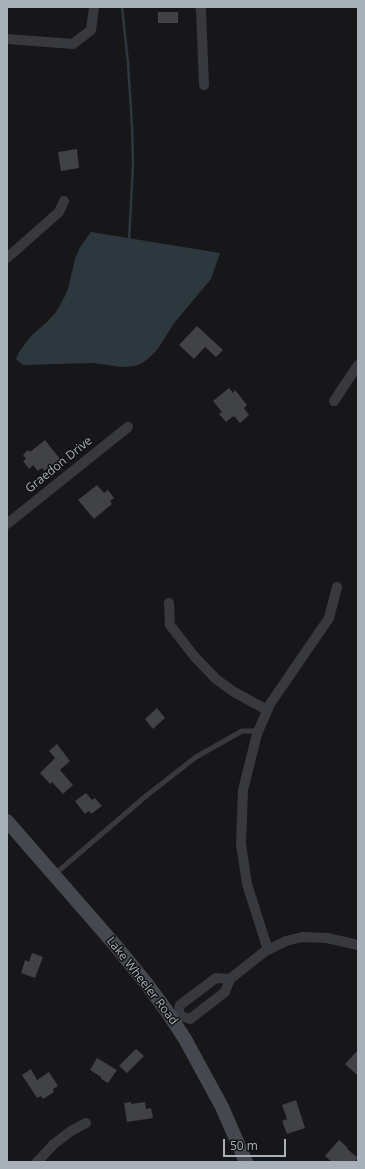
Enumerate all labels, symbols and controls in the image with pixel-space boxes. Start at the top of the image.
street label: Graedon Drive [23,434,95,496]
street label: Lake Wheeler Road [103,934,181,1028]
scale bar [225,1131,288,1157]
text: 50 m [230,1137,258,1154]

